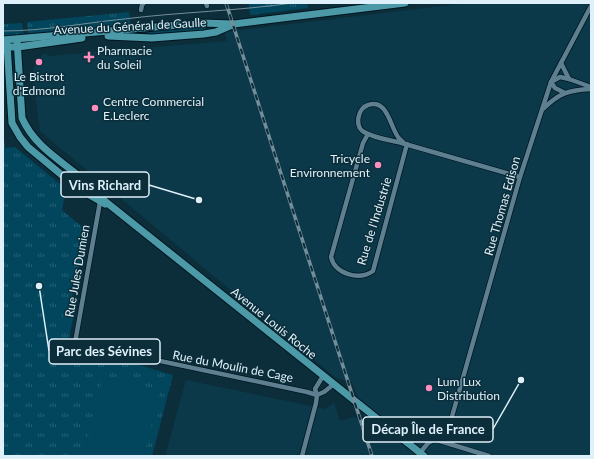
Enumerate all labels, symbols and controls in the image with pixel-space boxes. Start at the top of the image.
street label: Avenue du Général de Gaulle [53,15,207,37]
place label: Pharmacie du Soleil [97,43,152,72]
marker: Pharmacie du Soleil [84,52,94,62]
marker: Le Bistrot d'Edmond [34,57,44,67]
place label: Le Bistrot d'Edmond [13,69,65,98]
place label: Centre Commercial E.Leclerc [103,94,204,123]
marker: Centre Commercial E.Leclerc [90,103,100,113]
place label: Tricycle Environnement [290,151,371,180]
street label: Rue Thomas Edison [481,155,523,257]
marker: Tricycle Environnement [373,160,383,170]
callout: Vins Richard [61,172,149,197]
street label: Rue de l'Industrie [353,175,395,267]
text: Vins Richard [68,177,141,193]
street label: Rue Jules Dumien [61,224,93,318]
street label: Avenue Louis Roche [228,284,320,362]
callout: Parc des Sévines [49,339,160,364]
text: Parc des Sévines [56,343,152,359]
street label: Rue du Moulin de Cage [172,347,294,385]
place label: Lum Lux Distribution [437,374,500,403]
marker: Lum Lux Distribution [424,383,434,393]
callout: Décap Île de France [363,417,493,442]
text: Décap Île de France [371,421,485,437]

